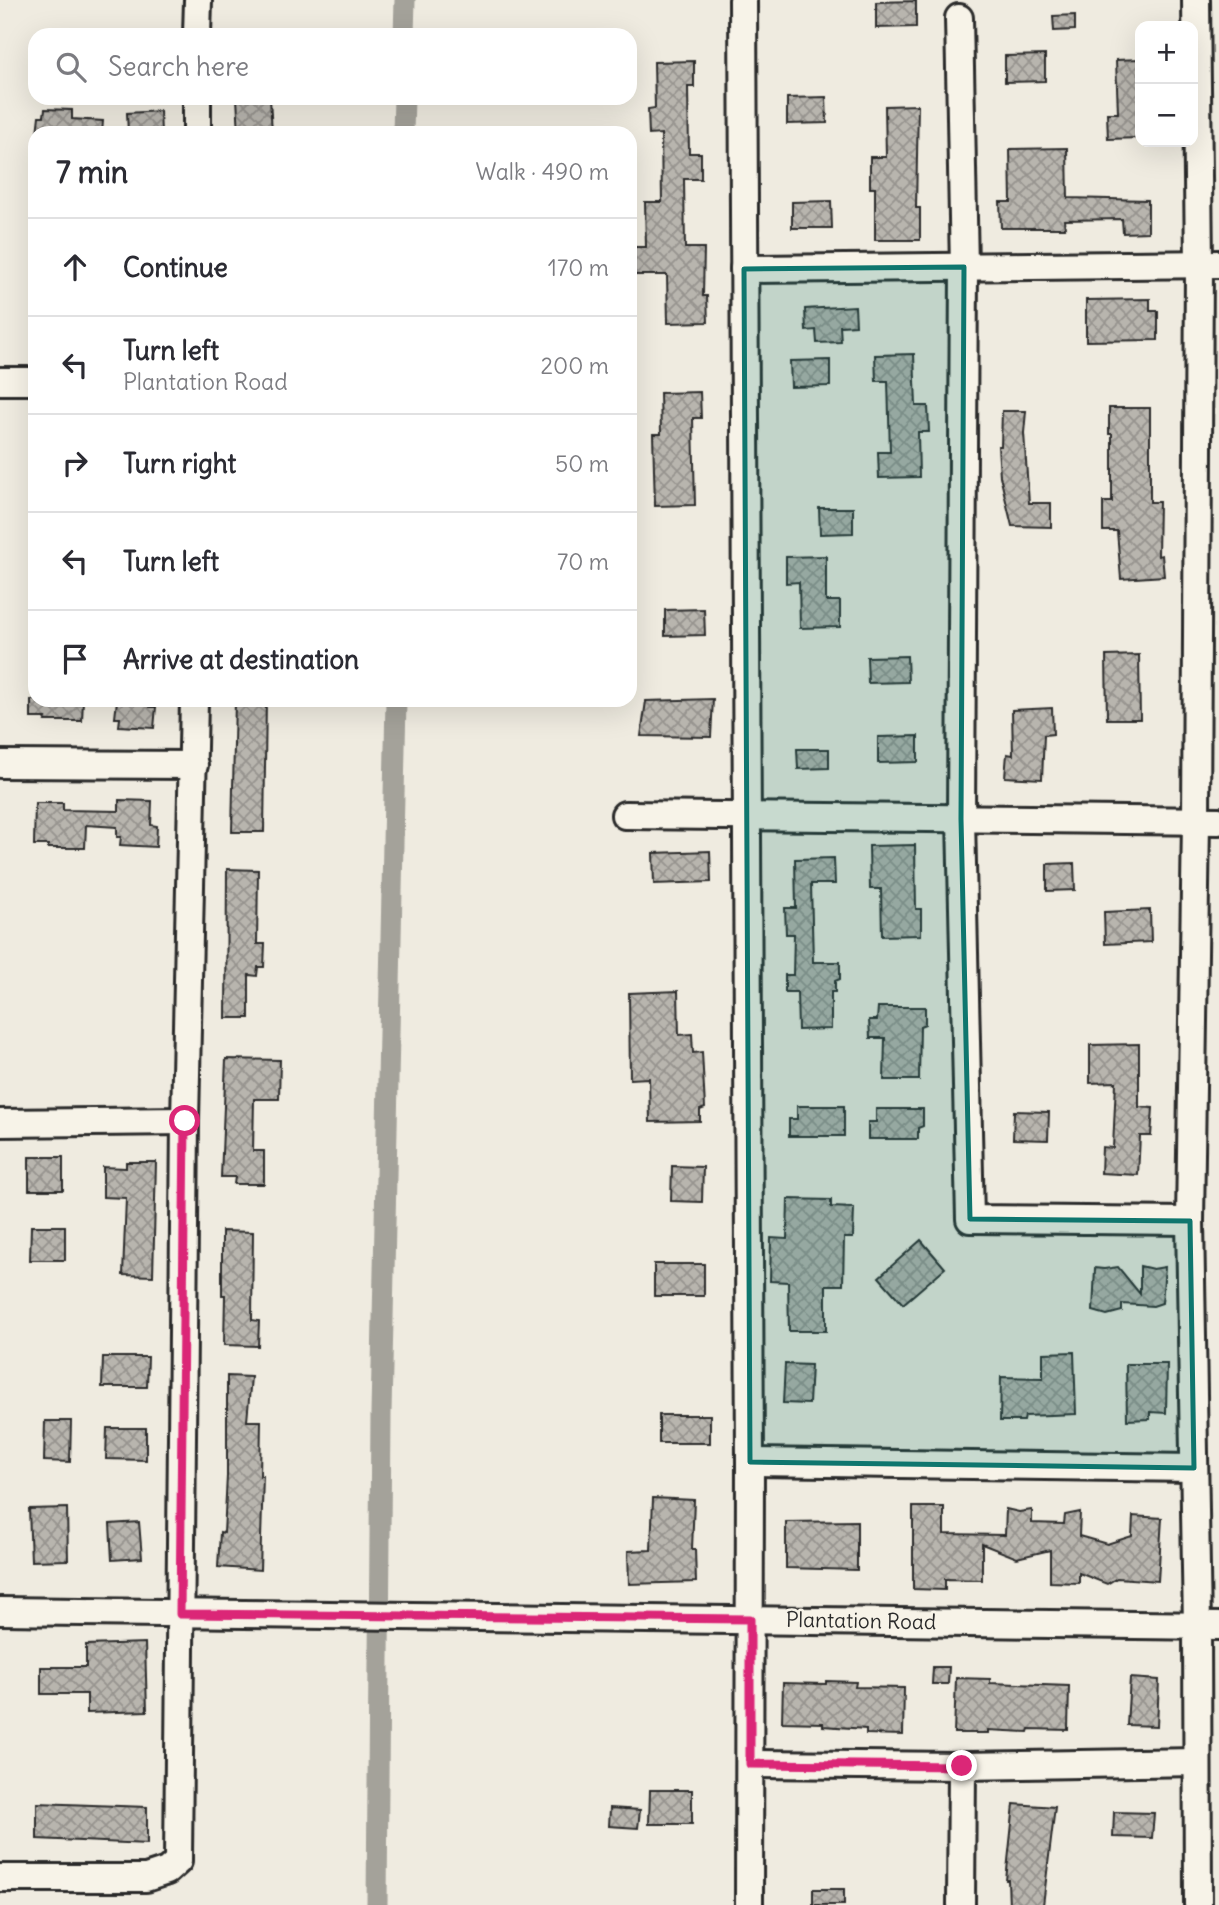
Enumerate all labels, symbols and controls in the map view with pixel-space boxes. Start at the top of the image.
map controls [1135,21,1198,147]
button: + [1135,21,1198,84]
search box [28,28,637,105]
icon: search [52,48,90,86]
text: Search here [108,50,249,83]
button: − [1135,84,1198,147]
text: 7 min [56,153,128,191]
text: Walk · 490 m [475,157,609,186]
icon: ahead [56,248,94,286]
text: Continue [123,251,228,284]
text: 170 m [548,253,609,282]
text: Turn left [123,334,219,367]
icon: left [56,346,94,384]
text: 200 m [540,351,609,380]
text: Plantation Road [123,367,288,396]
icon: right [56,444,94,482]
text: Turn right [123,447,236,480]
text: 50 m [555,449,609,478]
icon: left [56,542,94,580]
text: Turn left [123,545,219,578]
text: 70 m [557,547,609,576]
icon: arrive [56,640,94,678]
text: Arrive at destination [123,643,359,676]
route start [169,1105,200,1136]
street label: Plantation Road [786,1606,936,1635]
route end [946,1750,977,1781]

